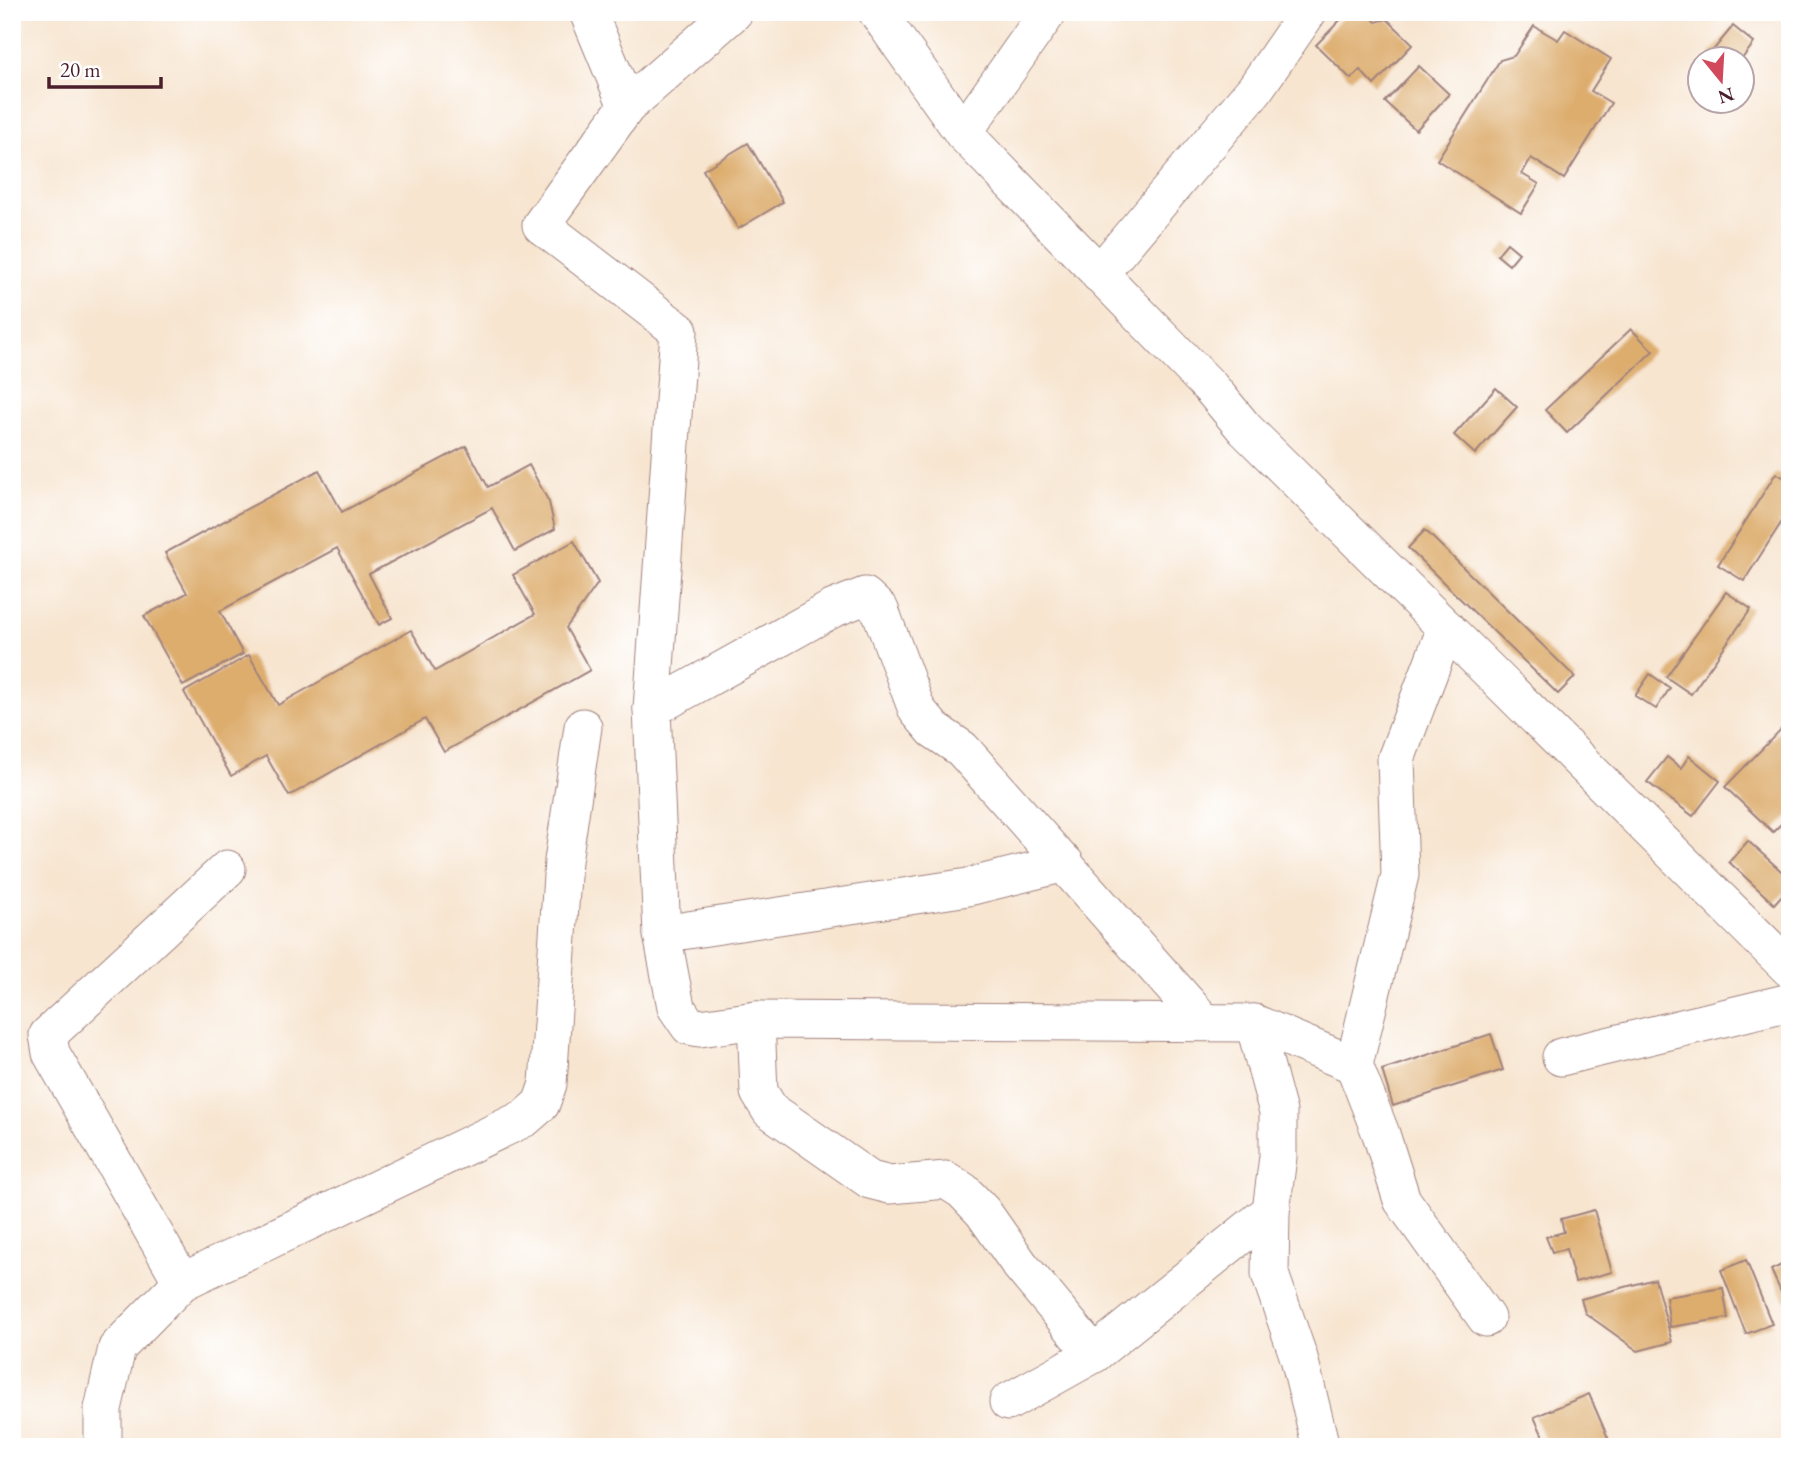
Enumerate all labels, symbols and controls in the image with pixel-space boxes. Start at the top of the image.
scale bar [49,46,161,90]
north arrow [1686,46,1756,116]
text: 20 m [60,56,101,83]
text: N [1714,81,1737,110]

